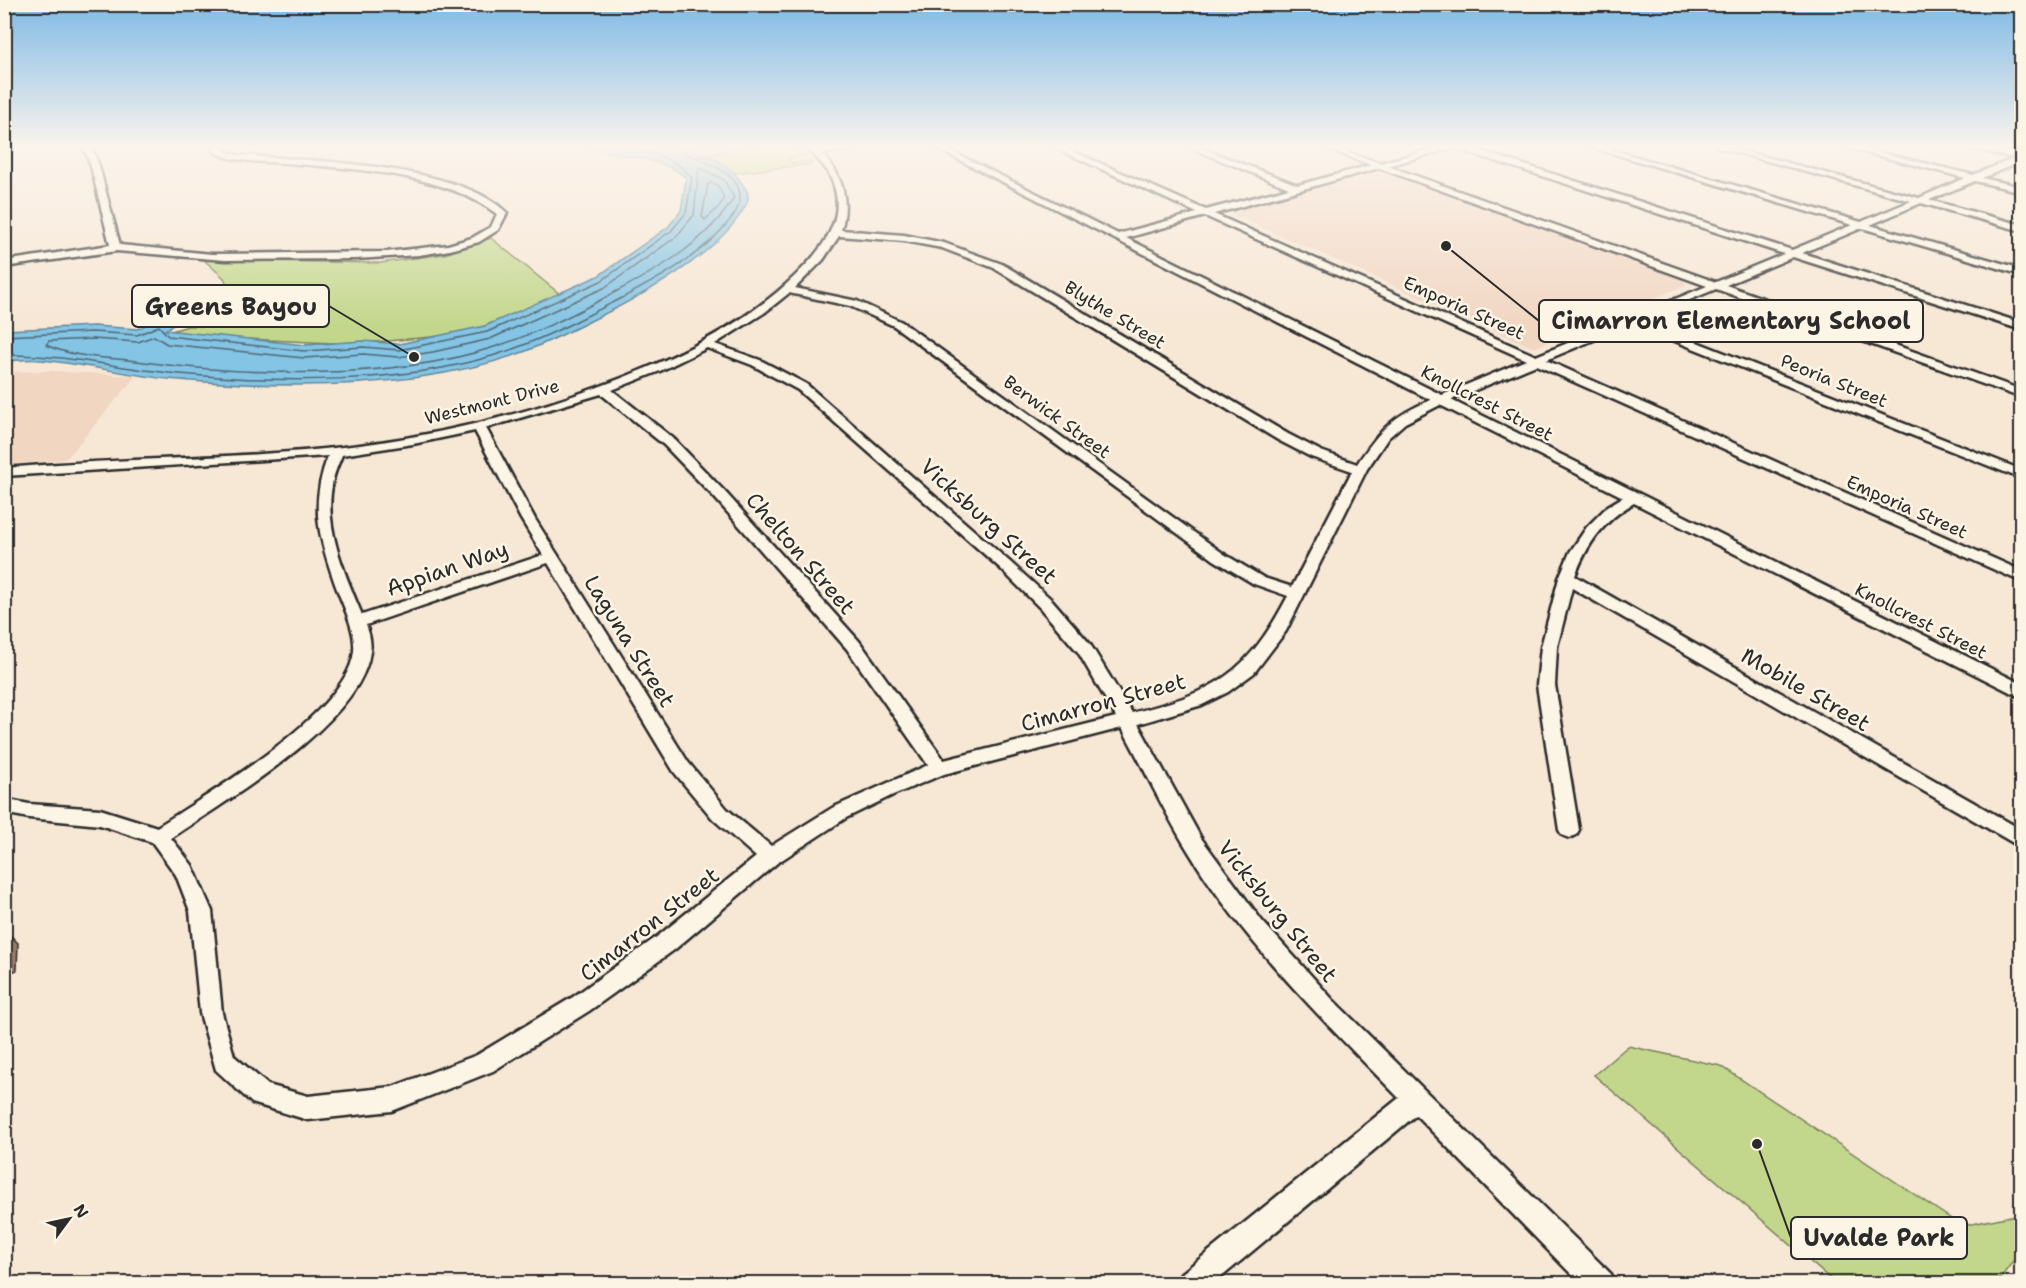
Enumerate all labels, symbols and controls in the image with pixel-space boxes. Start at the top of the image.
street label: Emporia Street [1400,271,1528,345]
street label: Blythe Street [1060,275,1170,355]
callout: Greens Bayou [132,285,329,327]
text: Greens Bayou [145,291,317,323]
callout: Cimarron Elementary School [1539,300,1923,342]
text: Cimarron Elementary School [1551,305,1911,337]
street label: Peoria Street [1777,349,1891,413]
street label: Knollcrest Street [1417,359,1557,447]
street label: Berwick Street [999,370,1116,464]
street label: Westmont Drive [422,374,562,430]
street label: Vicksburg Street [914,452,1063,591]
street label: Emporia Street [1843,470,1971,544]
street label: Chelton Street [739,486,862,621]
street label: Appian Way [382,534,512,603]
street label: Laguna Street [577,570,682,713]
street label: Knollcrest Street [1851,577,1991,665]
street label: Mobile Street [1736,641,1875,738]
street label: Cimarron Street [1018,667,1189,738]
street label: Vicksburg Street [1211,834,1344,988]
street label: Cimarron Street [574,861,725,988]
north arrow [39,1189,99,1249]
text: N [69,1200,93,1222]
callout: Uvalde Park [1791,1217,1967,1259]
text: Uvalde Park [1803,1222,1955,1254]

